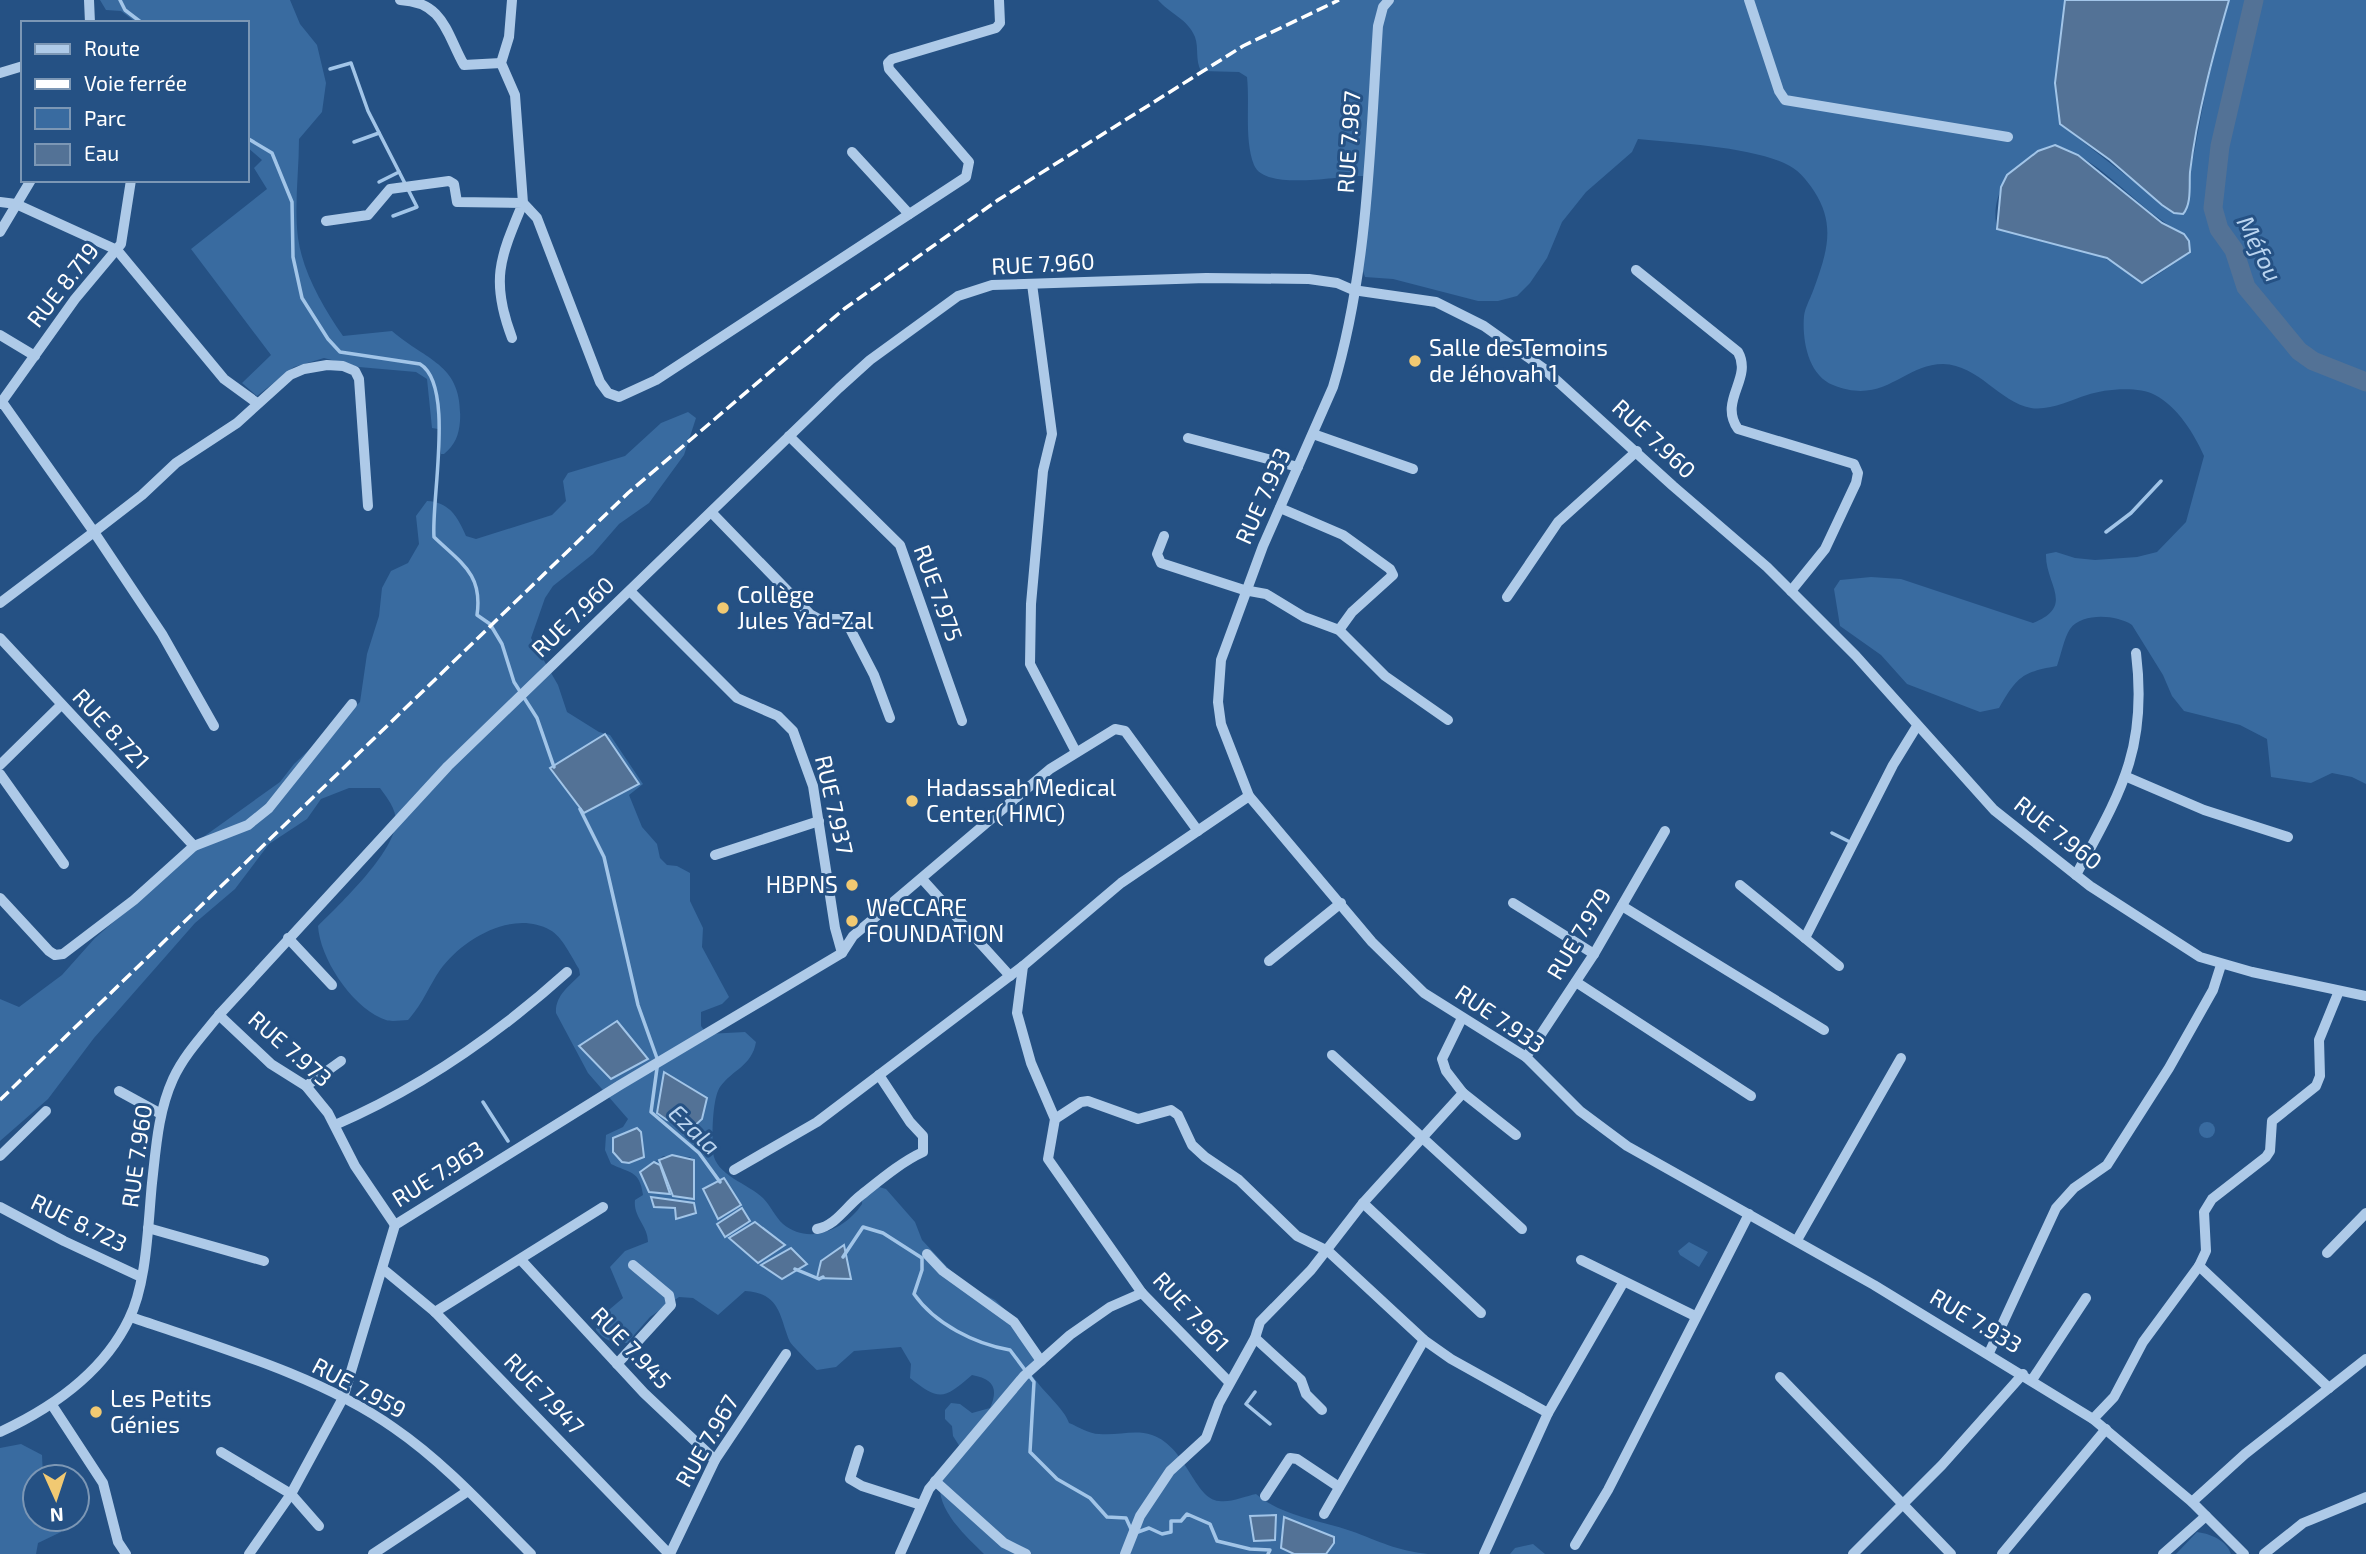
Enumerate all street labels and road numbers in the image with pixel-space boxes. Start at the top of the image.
street label: RUE 7.987 [1330,90,1366,194]
street label: RUE 8.719 [20,236,104,332]
street label: RUE 7.960 [990,246,1095,280]
street label: RUE 7.960 [1607,393,1702,484]
street label: RUE 7.933 [1228,443,1296,548]
street label: RUE 7.975 [909,541,969,645]
street label: RUE 7.960 [525,570,619,662]
street label: RUE 8.721 [67,682,156,774]
street label: RUE 7.937 [810,752,860,857]
street label: RUE 7.960 [2009,789,2108,875]
street label: RUE 7.979 [1540,883,1616,984]
street label: RUE 7.933 [1450,978,1551,1058]
street label: RUE 7.973 [243,1004,338,1092]
street label: RUE 7.960 [115,1103,157,1209]
street label: RUE 7.963 [387,1134,488,1212]
street label: RUE 8.723 [27,1187,132,1257]
street label: RUE 7.961 [1148,1266,1236,1357]
street label: RUE 7.933 [1925,1282,2028,1358]
street label: RUE 7.945 [586,1300,678,1394]
street label: RUE 7.947 [499,1347,591,1440]
street label: RUE 7.959 [308,1351,411,1423]
street label: RUE 7.967 [669,1389,744,1492]

